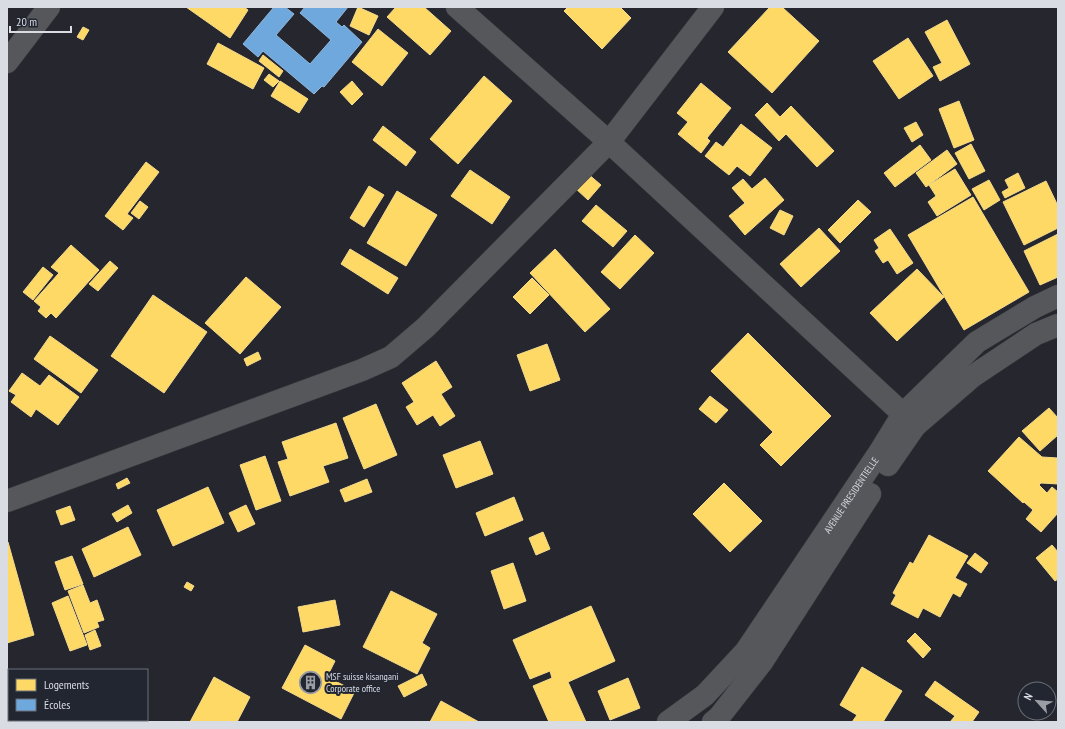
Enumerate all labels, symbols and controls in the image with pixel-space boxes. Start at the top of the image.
scale bar [10,8,71,34]
text: 20 m [16,14,37,29]
street label: AVENUE PRESIDENTIELLE [821,454,881,536]
legend [8,669,148,721]
building icon: MSF suisse kisangani Corporate office [298,669,324,695]
place label: MSF suisse kisangani Corporate office [326,670,399,695]
text: Logements [44,677,89,692]
north arrow [1017,681,1057,721]
text: N [1021,691,1036,702]
text: Écoles [44,697,70,712]

